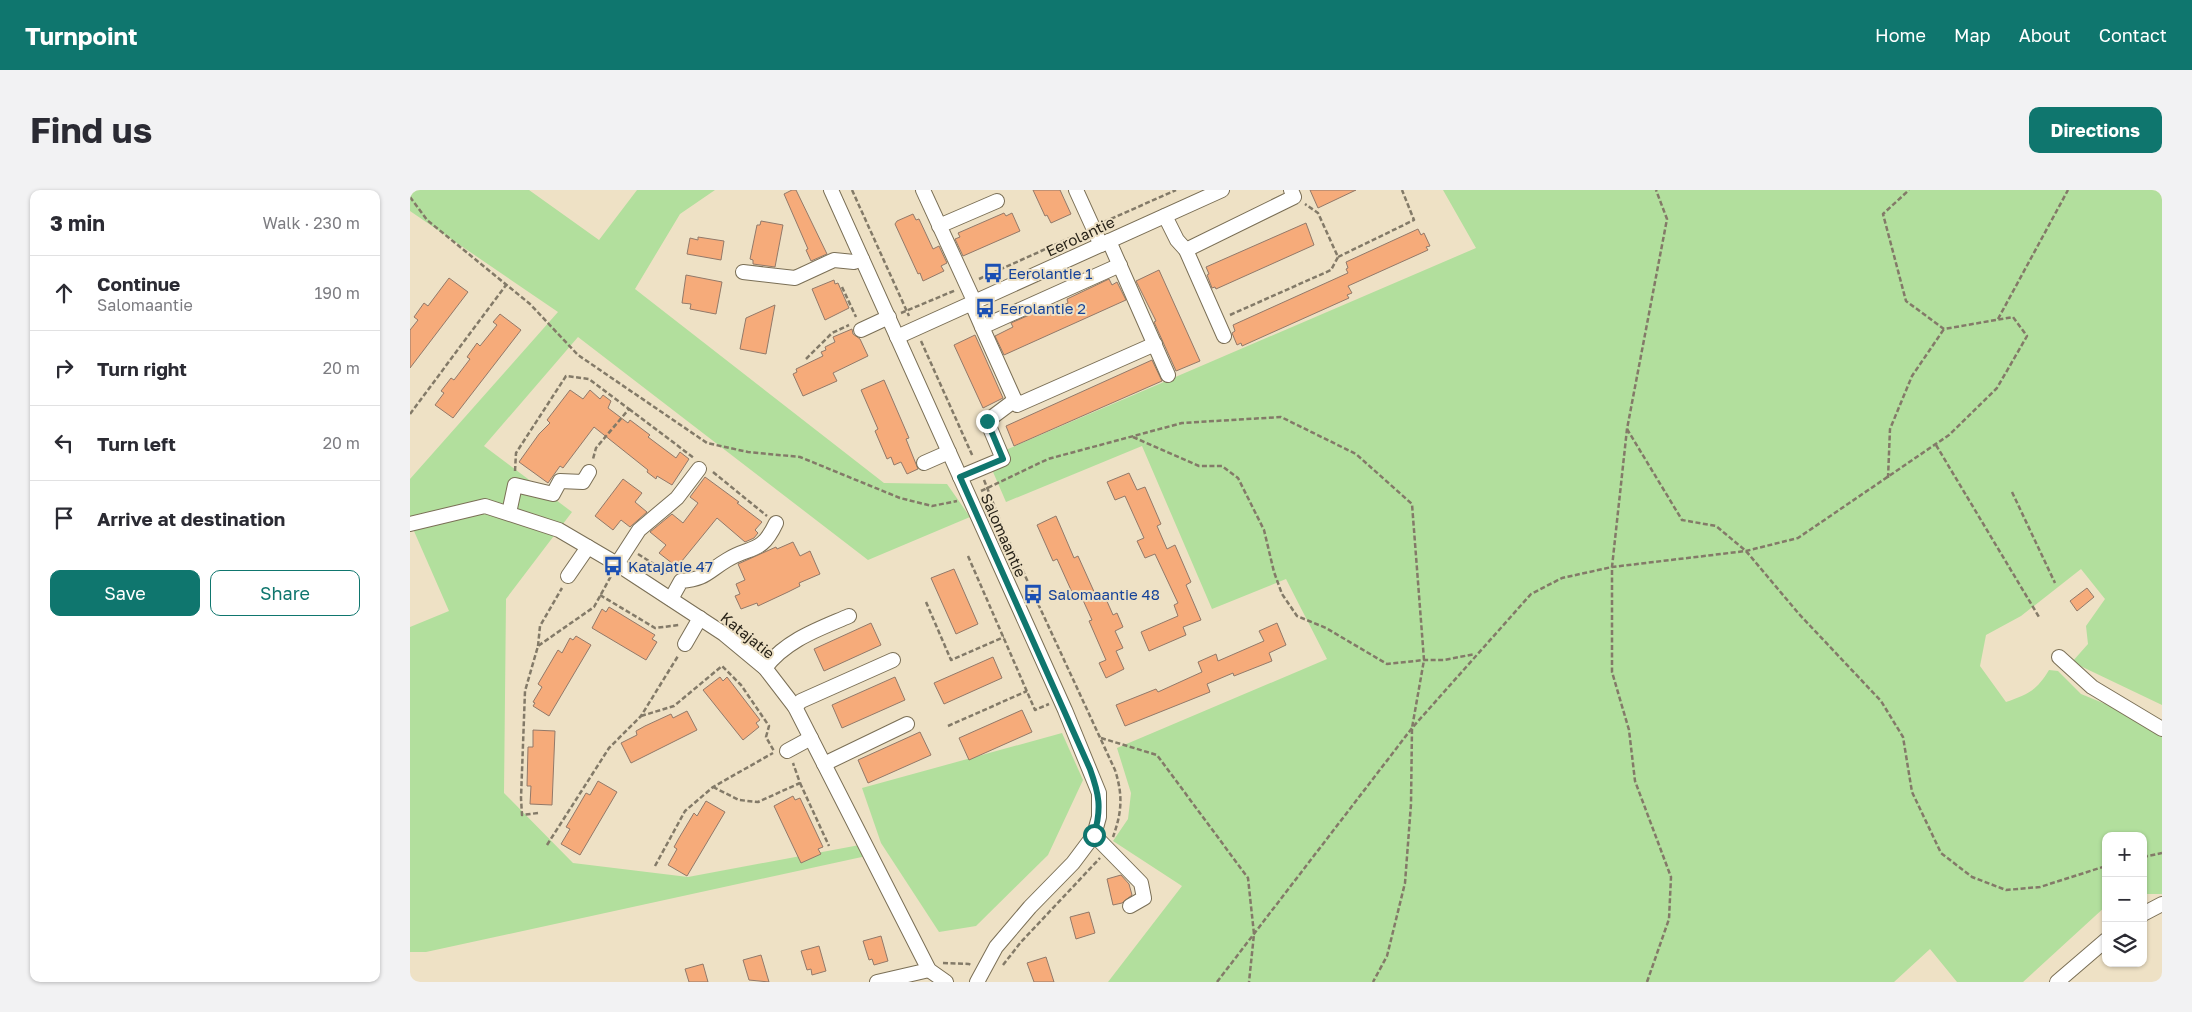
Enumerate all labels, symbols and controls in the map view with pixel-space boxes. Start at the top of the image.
text: Turnpoint [25,21,138,50]
text: Home [1875,24,1926,46]
text: Map [1954,24,1991,46]
text: About [2019,24,2071,46]
text: Contact [2099,24,2167,46]
button: Directions [2029,107,2162,153]
text: Find us [30,109,152,151]
text: 3 min [50,210,105,236]
street label: Eerolantie [1043,212,1117,260]
text: Walk · 230 m [263,213,360,233]
bus stop icon: Eerolantie 1 [982,262,1004,284]
place label: Eerolantie 1 [1008,264,1093,282]
text: Continue [97,272,180,295]
icon: ahead [50,279,78,307]
text: 190 m [314,283,360,303]
text: Salomaantie [97,295,193,315]
bus stop icon: Eerolantie 2 [974,297,996,319]
place label: Eerolantie 2 [1000,299,1086,317]
icon: right [50,354,78,382]
text: Turn right [97,357,187,380]
text: 20 m [323,358,360,378]
route end [976,410,999,433]
icon: left [50,429,78,457]
text: Turn left [97,432,176,455]
text: 20 m [323,433,360,453]
street label: Salomaantie [978,490,1031,580]
icon: arrive [50,504,78,532]
text: Arrive at destination [97,507,285,530]
bus stop icon: Katajatie 47 [602,555,624,577]
place label: Katajatie 47 [628,557,713,575]
button: Save [50,570,200,616]
button: Share [210,570,360,616]
bus stop icon: Salomaantie 48 [1022,583,1044,605]
place label: Salomaantie 48 [1048,585,1160,603]
street label: Katajatie [717,608,779,662]
route start [1083,824,1106,847]
map controls [2102,832,2147,967]
button: + [2102,832,2147,877]
button: − [2102,877,2147,922]
button: layers [2102,922,2147,967]

